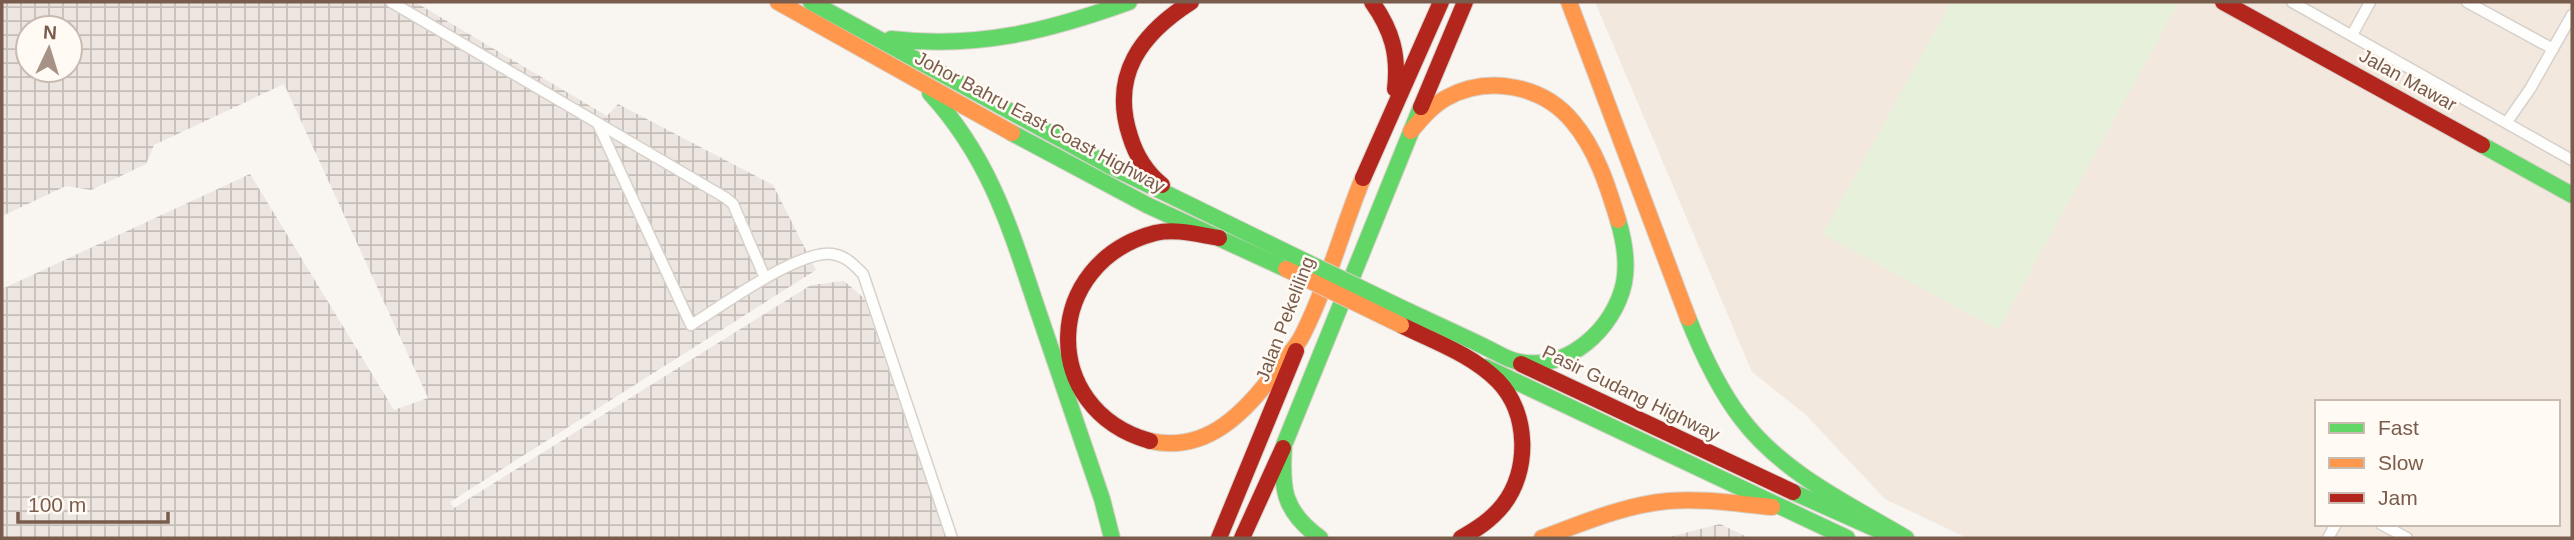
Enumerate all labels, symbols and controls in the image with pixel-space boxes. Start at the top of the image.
north arrow [14,14,84,84]
text: N [43,22,58,43]
street label: Jalan Mawar [2356,45,2461,116]
street label: Johor Bahru East Coast Highway [912,47,1169,197]
street label: Jalan Pekeliling [1252,254,1318,384]
street label: Pasir Gudang Highway [1539,341,1723,445]
legend [2315,400,2560,526]
text: Fast [2378,416,2419,439]
text: Slow [2378,451,2424,474]
scale bar [18,480,168,524]
text: Jam [2378,486,2418,509]
text: 100 m [28,493,86,516]

